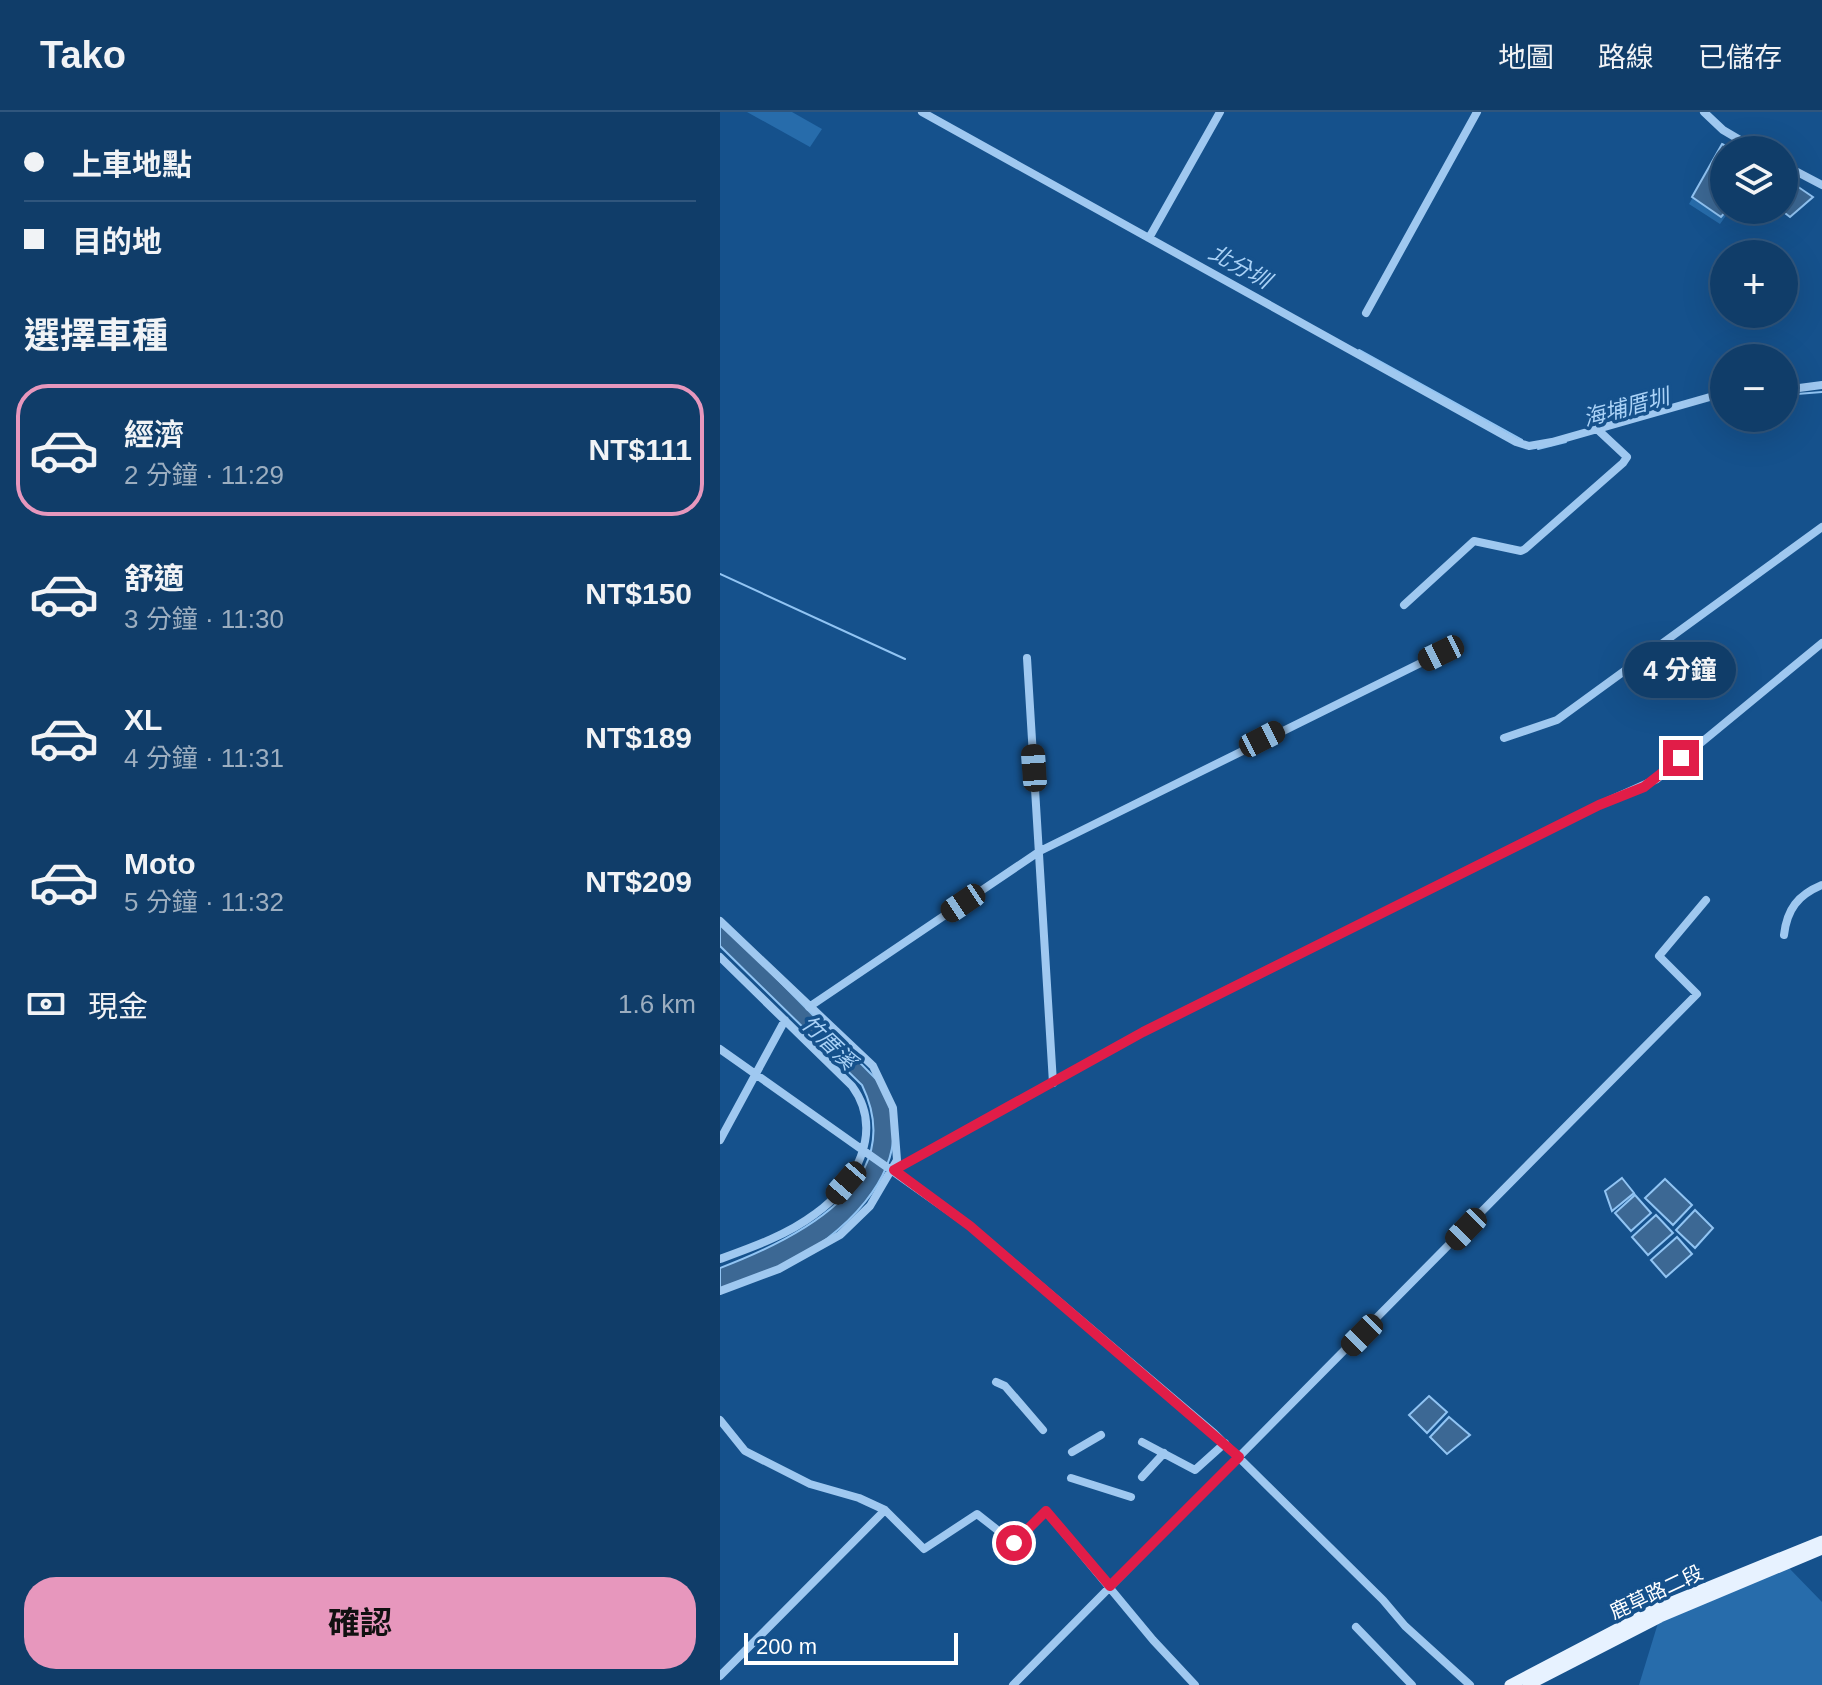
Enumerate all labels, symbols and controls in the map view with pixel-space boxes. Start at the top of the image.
text: Tako [40,34,126,76]
text: 地圖 [1498,42,1554,73]
text: 路線 [1598,42,1654,73]
text: 已儲存 [1698,42,1782,73]
map controls [1710,136,1798,432]
button: layers [1710,136,1798,224]
text: 上車地點 [72,148,192,181]
text: 目的地 [72,225,162,258]
water label: 北分圳 [1205,240,1277,295]
button: + [1710,240,1798,328]
text: 選擇車種 [24,315,168,356]
button: − [1710,344,1798,432]
water label: 海埔厝圳 [1580,383,1675,431]
icon: car [28,414,100,486]
text: 經濟 [124,418,184,451]
text: NT$111 [589,433,692,466]
text: 2 分鐘 · 11:29 [124,460,284,490]
icon: car [28,558,100,630]
text: 舒適 [124,562,184,595]
text: NT$150 [585,577,692,610]
text: 3 分鐘 · 11:30 [124,604,284,634]
car [1414,632,1468,674]
callout: 4 分鐘 [1625,642,1737,698]
text: 4 分鐘 [1643,655,1717,685]
icon: car [28,702,100,774]
text: XL [124,703,162,736]
car [1235,717,1289,761]
text: NT$189 [585,721,692,754]
route end [1663,740,1699,776]
text: 4 分鐘 · 11:31 [124,743,284,773]
car [1020,743,1048,793]
icon: car [28,846,100,918]
text: Moto [124,847,196,880]
text: NT$209 [585,865,692,898]
car [936,880,990,926]
text: 5 分鐘 · 11:32 [124,887,284,917]
icon: cash [24,982,68,1026]
text: 1.6 km [618,989,696,1019]
text: 現金 [88,990,148,1023]
water label: 竹厝溪 [796,1010,863,1076]
car [821,1157,871,1209]
car [1441,1203,1491,1255]
car [1337,1310,1387,1360]
route start [996,1525,1032,1561]
street label: 鹿草路二段 [1606,1561,1706,1623]
button: 確認 [24,1577,696,1669]
scale bar [744,1629,958,1665]
text: 200 m [756,1634,817,1659]

